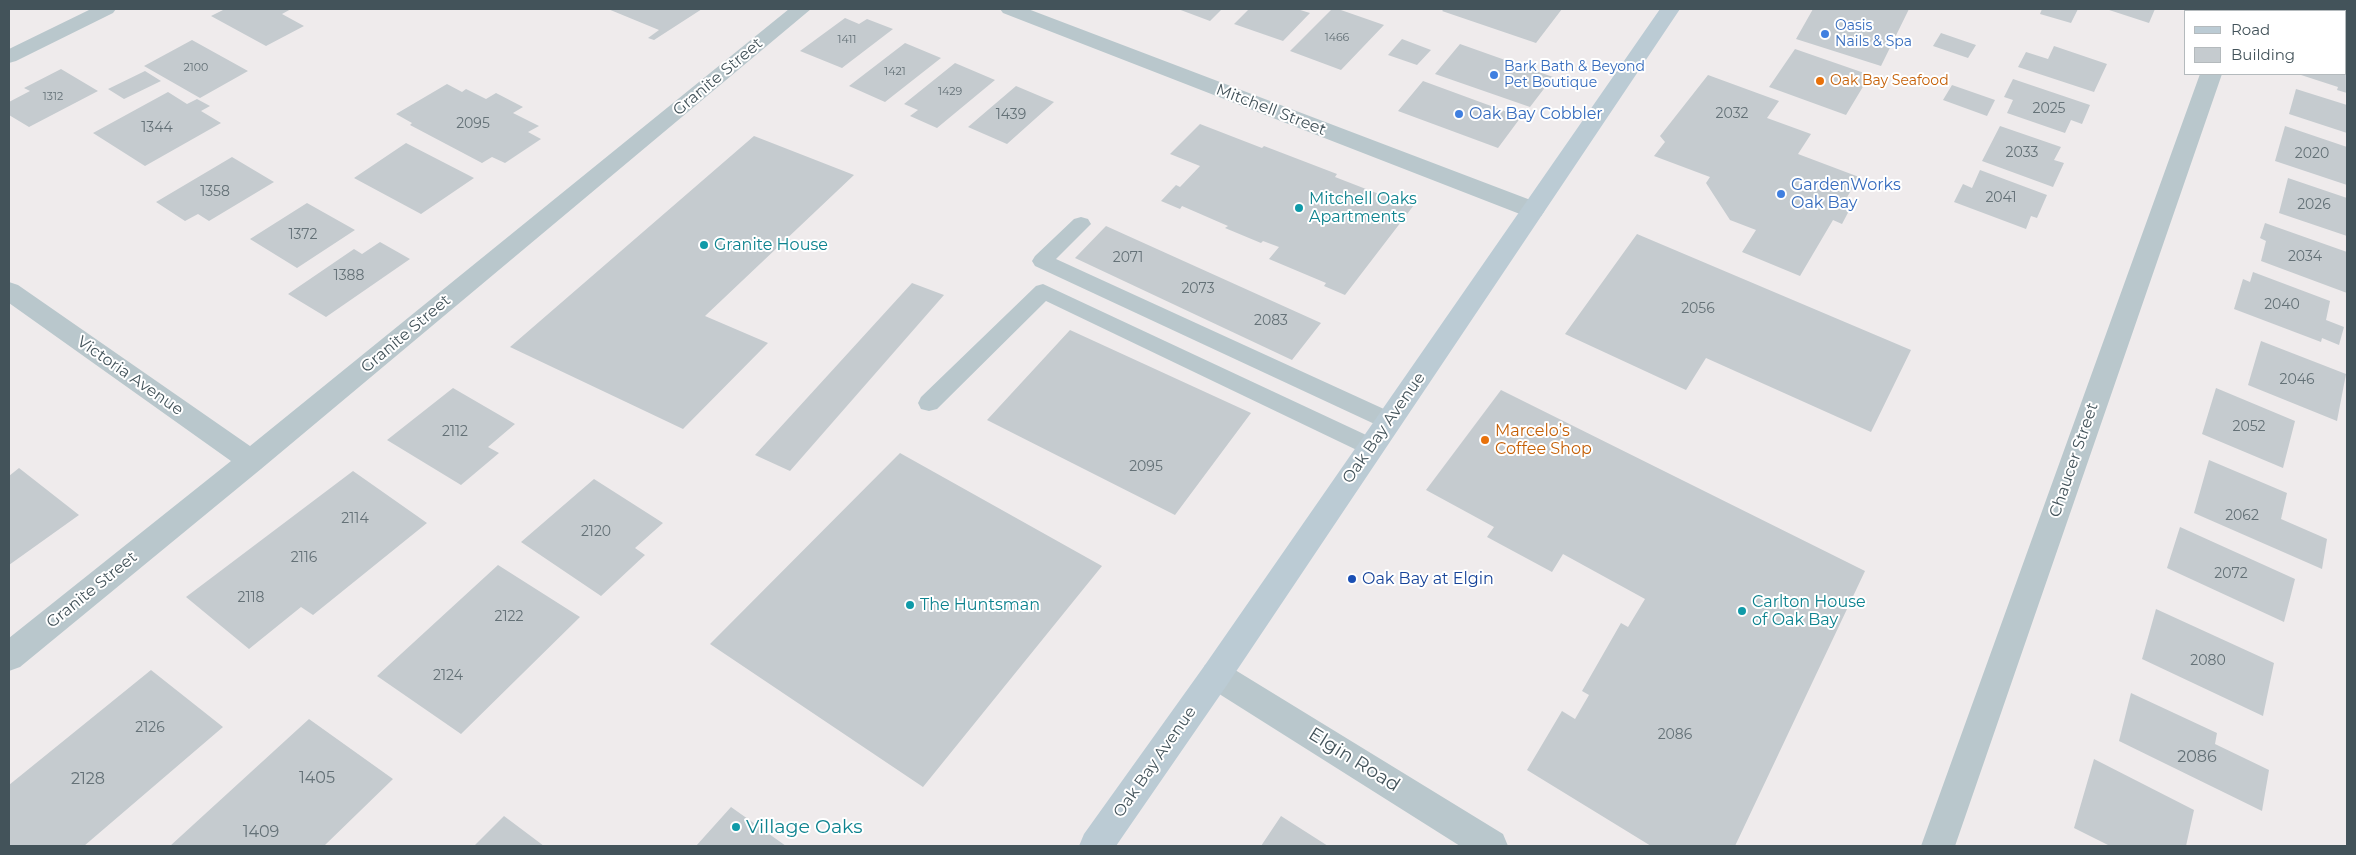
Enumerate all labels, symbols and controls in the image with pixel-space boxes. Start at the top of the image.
legend [2184,10,2346,75]
place label: Oasis Nails & Spa [1835,18,1912,50]
text: Road [2231,20,2270,39]
marker: Oasis Nails & Spa [1819,28,1831,40]
house number: 1466 [1325,31,1349,45]
house number: 1411 [838,33,856,47]
street label: Granite Street [669,34,767,120]
text: Building [2231,45,2295,64]
place label: Bark Bath & Beyond Pet Boutique [1504,59,1645,92]
house number: 2100 [184,61,208,75]
house number: 1421 [884,65,906,79]
marker: Bark Bath & Beyond Pet Boutique [1488,69,1500,81]
place label: Oak Bay Seafood [1830,73,1949,89]
marker: Oak Bay Seafood [1814,75,1826,87]
street label: Mitchell Street [1213,80,1329,140]
house number: 1429 [938,85,962,99]
house number: 1312 [43,90,63,104]
house number: 2025 [2032,101,2066,117]
place label: Oak Bay Cobbler [1469,104,1603,124]
house number: 2032 [1716,106,1748,122]
house number: 1439 [996,107,1026,123]
marker: Oak Bay Cobbler [1453,108,1465,120]
house number: 2095 [456,116,490,132]
house number: 1344 [141,120,173,136]
house number: 2033 [2006,145,2038,161]
house number: 2020 [2295,146,2329,162]
place label: GardenWorks Oak Bay [1791,175,1901,213]
house number: 1358 [200,184,230,200]
marker: GardenWorks Oak Bay [1775,188,1787,200]
place label: Mitchell Oaks Apartments [1309,189,1417,227]
house number: 2041 [1985,190,2017,206]
house number: 2026 [2297,197,2331,213]
marker: Mitchell Oaks Apartments [1293,202,1305,214]
house number: 1372 [289,227,317,243]
place label: Granite House [714,235,828,255]
marker: Granite House [698,239,710,251]
house number: 2034 [2288,249,2322,265]
house number: 2071 [1113,250,1143,266]
house number: 1388 [334,268,364,284]
house number: 2073 [1181,281,1215,297]
street label: Granite Street [357,291,455,377]
house number: 2040 [2264,297,2300,313]
house number: 2056 [1681,301,1715,317]
house number: 2083 [1254,313,1288,329]
street label: Victoria Avenue [73,332,187,420]
street label: Oak Bay Avenue [1339,369,1429,487]
house number: 2046 [2280,372,2314,388]
street label: Chaucer Street [2045,400,2103,520]
house number: 2052 [2233,419,2265,435]
place label: Marcelo’s Coffee Shop [1495,421,1592,459]
house number: 2112 [442,424,468,440]
marker: Marcelo’s Coffee Shop [1479,434,1491,446]
house number: 2095 [1129,459,1163,475]
house number: 2062 [2225,508,2259,524]
house number: 2114 [341,511,369,527]
house number: 2120 [581,524,611,540]
street label: Granite Street [43,548,141,632]
house number: 2116 [291,550,317,566]
house number: 2072 [2214,566,2248,582]
place label: Oak Bay at Elgin [1362,569,1494,589]
marker: Oak Bay at Elgin [1346,573,1358,585]
house number: 2118 [238,590,264,606]
place label: Carlton House of Oak Bay [1752,592,1866,630]
place label: The Huntsman [920,595,1040,615]
marker: The Huntsman [904,599,916,611]
marker: Carlton House of Oak Bay [1736,605,1748,617]
house number: 2122 [495,609,523,625]
house number: 2080 [2190,653,2226,669]
house number: 2124 [433,668,463,684]
street label: Oak Bay Avenue [1110,703,1200,821]
house number: 2126 [135,720,165,736]
street label: Elgin Road [1304,723,1404,797]
house number: 2086 [1658,727,1692,743]
house number: 2086 [2177,747,2217,767]
house number: 1405 [299,768,335,788]
house number: 2128 [71,769,105,789]
place label: Village Oaks [746,816,862,838]
marker: Village Oaks [730,821,742,833]
house number: 1409 [243,822,279,842]

